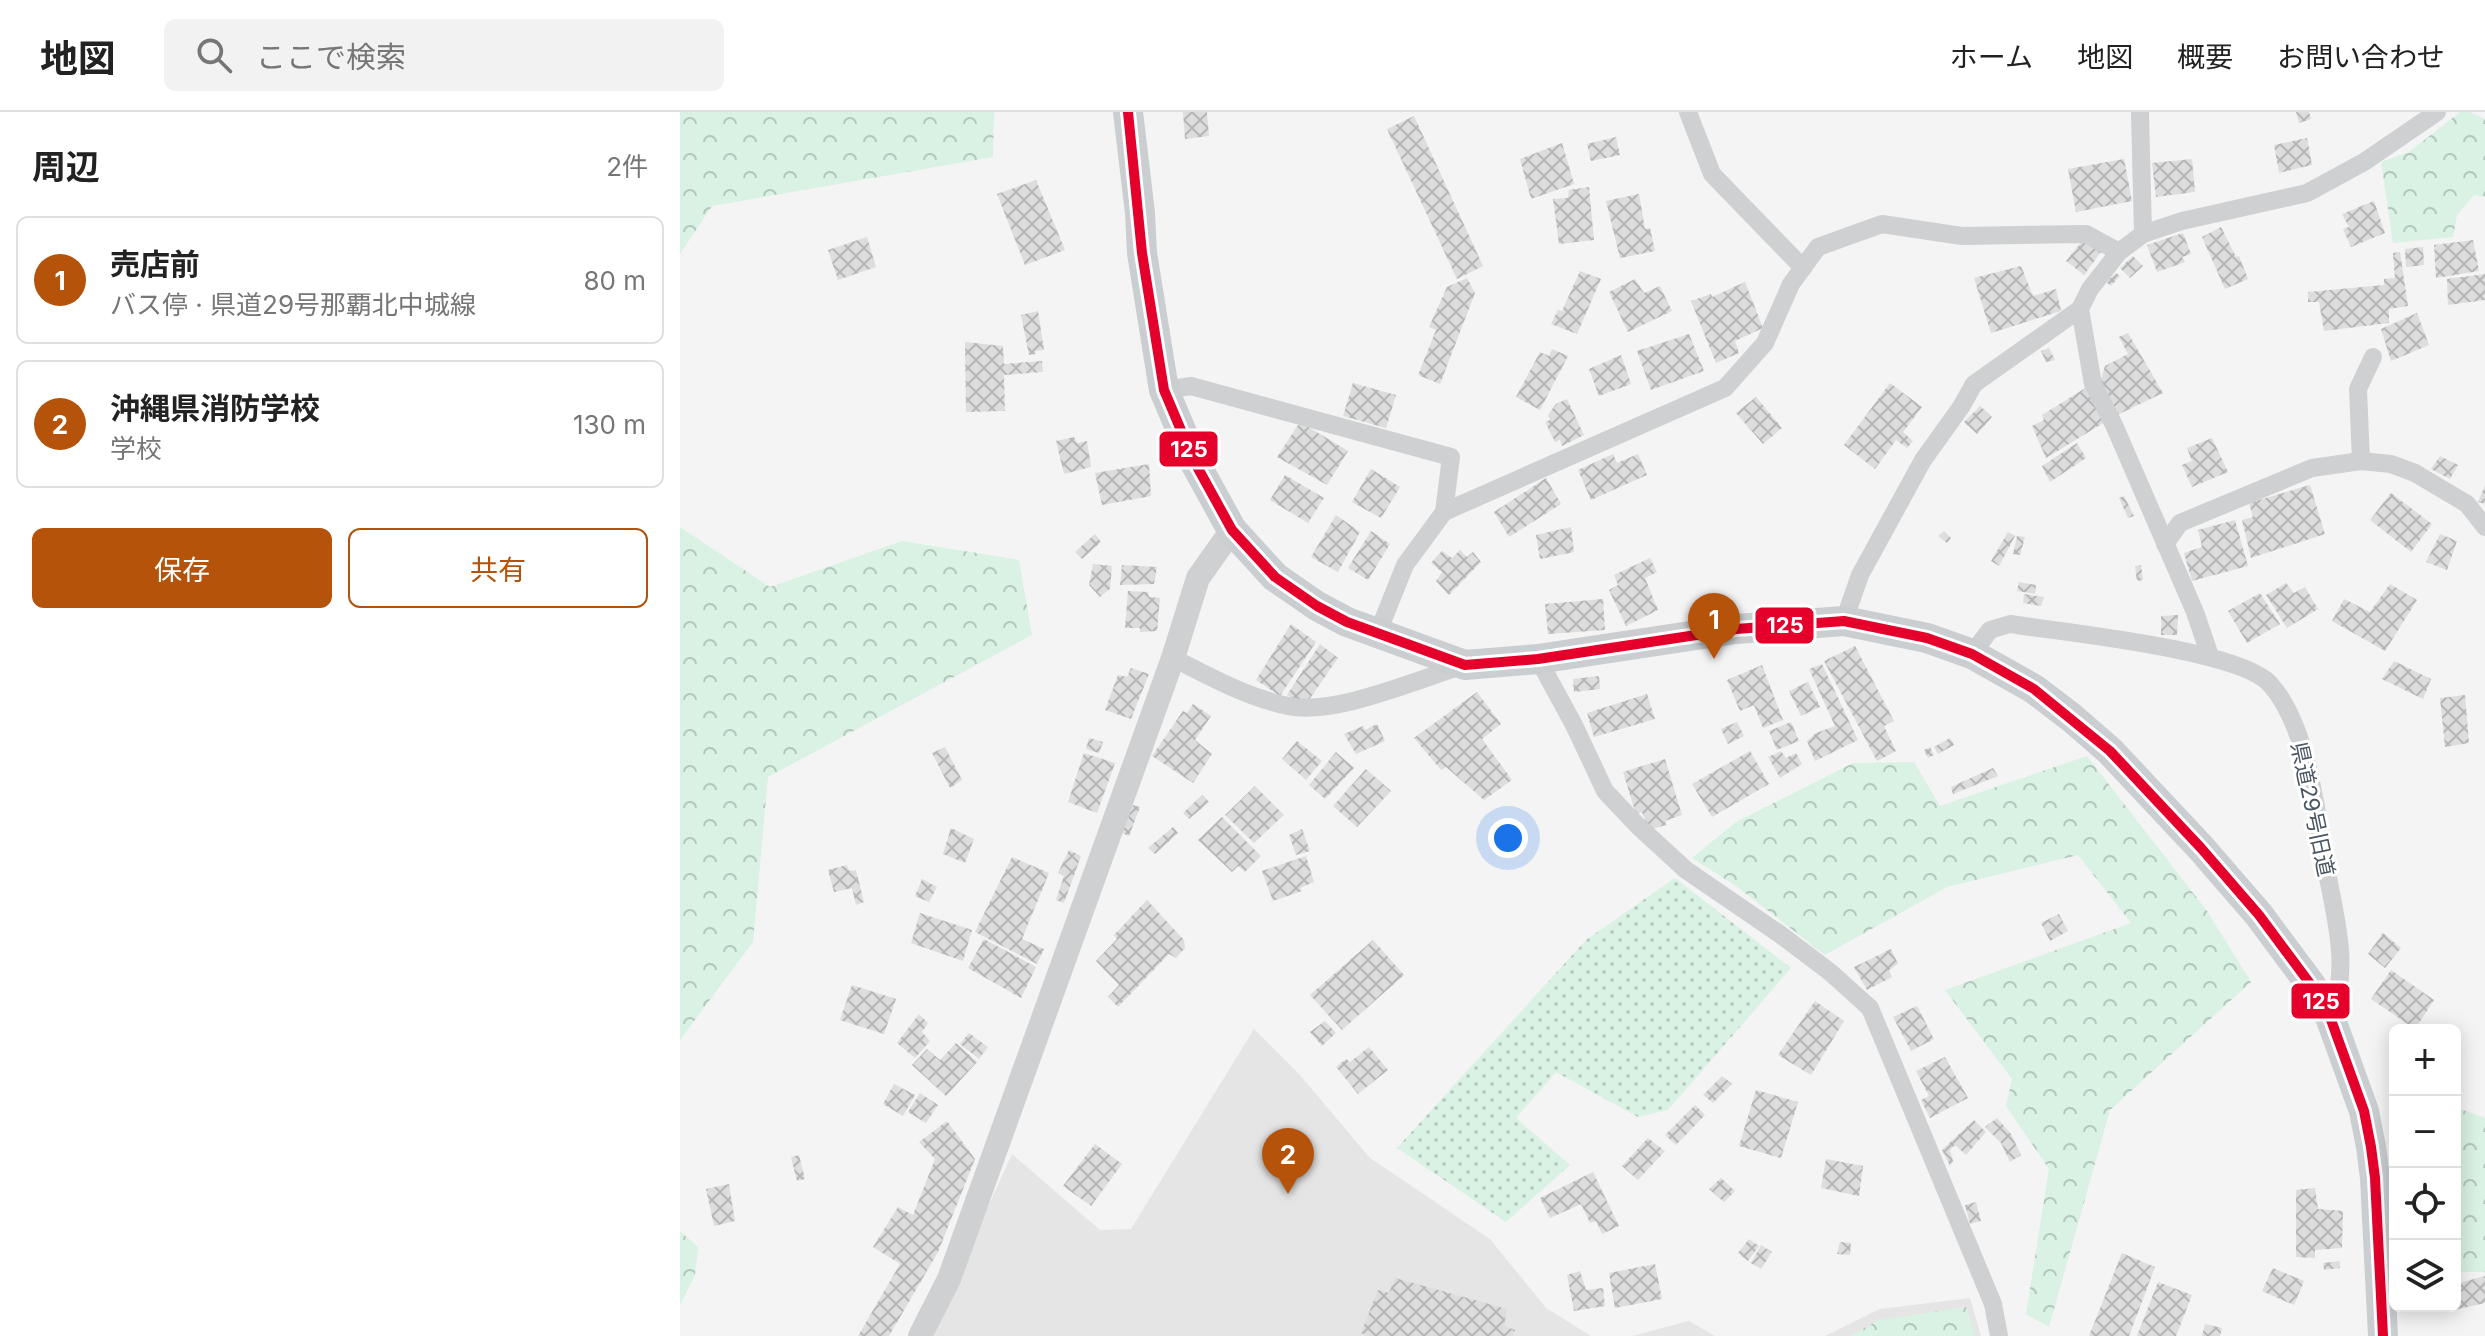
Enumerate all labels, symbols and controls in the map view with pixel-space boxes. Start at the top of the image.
search box [164,19,724,91]
icon: search [192,33,236,77]
text: 地図 [40,35,116,81]
text: ここで検索 [256,39,406,75]
text: ホーム [1950,40,2033,74]
text: 地図 [2077,40,2133,74]
text: 概要 [2177,40,2233,74]
text: お問い合わせ [2277,40,2445,74]
text: 周辺 [32,146,100,187]
text: 2件 [606,151,648,182]
text: 売店前 [110,246,200,282]
text: 1 [54,265,66,296]
text: 80 m [583,265,646,296]
text: バス停 · 県道29号那覇北中城線 [110,289,476,320]
text: 沖縄県消防学校 [110,390,320,426]
text: 2 [52,409,68,440]
text: 130 m [573,409,646,440]
line badge: 125 [1158,430,1219,468]
text: 学校 [110,433,162,464]
text: 125 [1170,436,1208,462]
button: 保存 [32,528,332,608]
button: 共有 [348,528,648,608]
pin: 1 [1688,593,1740,659]
line badge: 125 [1754,606,1815,645]
text: 125 [1766,612,1804,638]
street label: 県道29号旧道 [2286,739,2340,879]
your location [1488,818,1528,858]
line badge: 125 [2290,982,2351,1020]
text: 125 [2302,988,2340,1014]
map controls [2389,1024,2461,1312]
button: + [2389,1024,2461,1096]
button: − [2389,1096,2461,1168]
pin: 2 [1262,1128,1314,1194]
button: locate [2389,1168,2461,1240]
button: layers [2389,1240,2461,1312]

